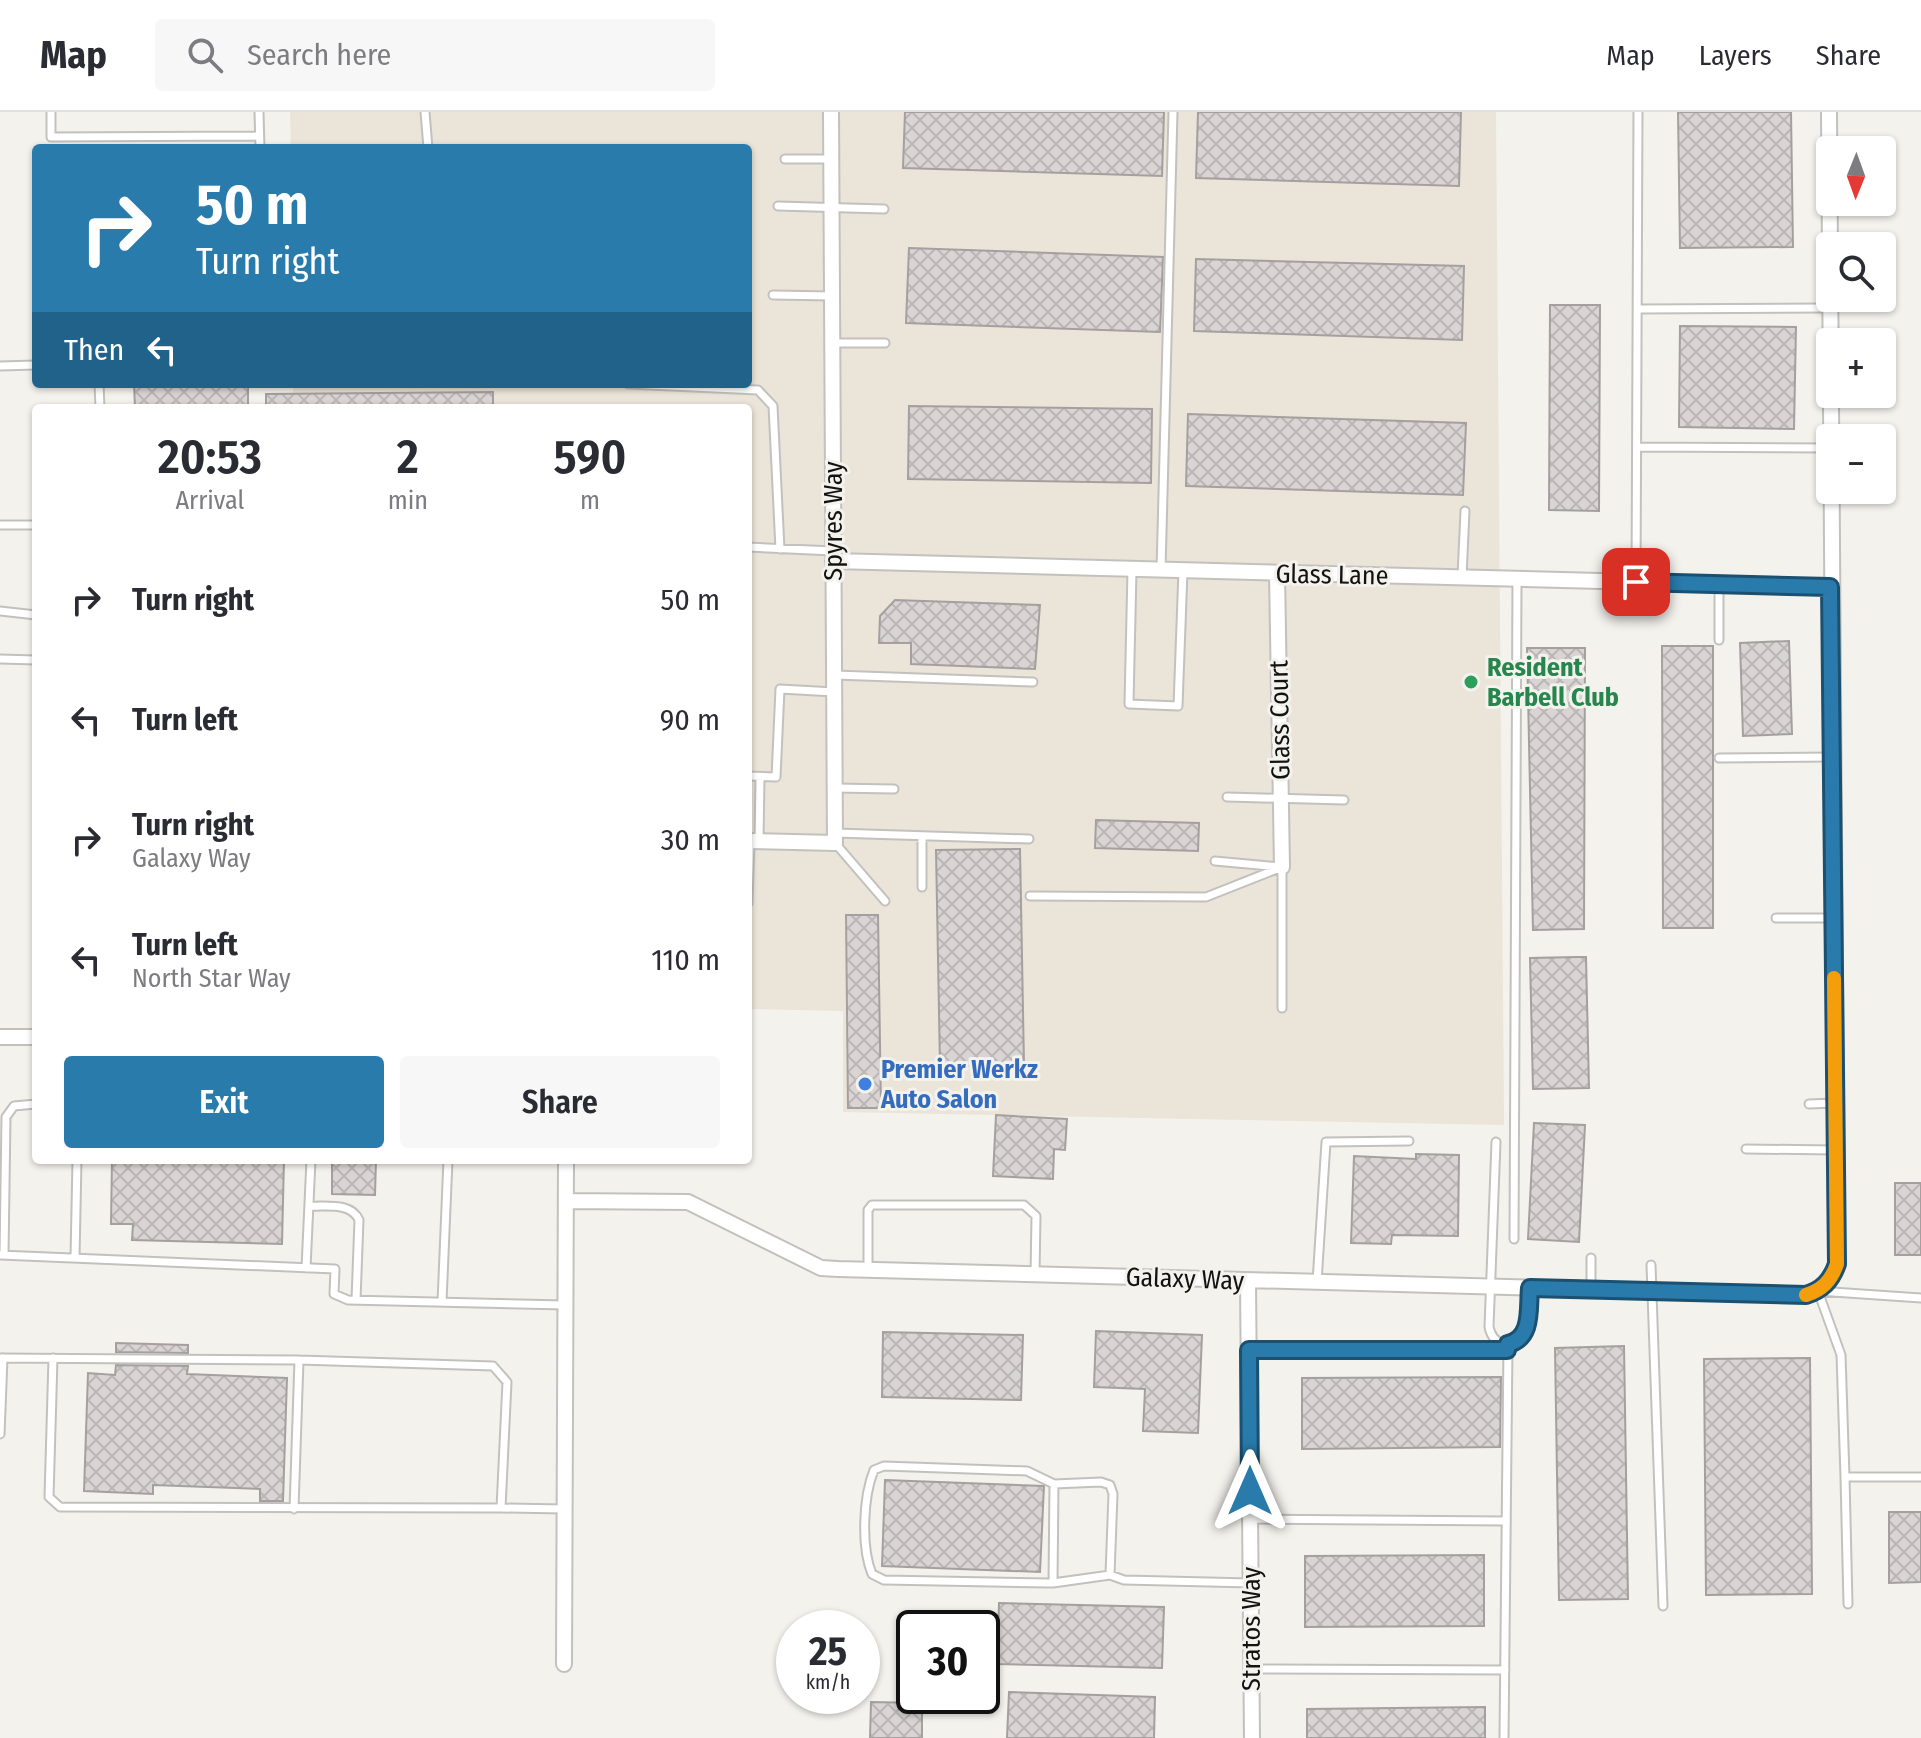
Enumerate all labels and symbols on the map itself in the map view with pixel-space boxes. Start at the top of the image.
north arrow [1816,136,1896,216]
street label: Spyres Way [818,461,849,581]
pin [1602,548,1670,616]
street label: Glass Lane [1275,559,1389,591]
place label: Resident Barbell Club [1487,652,1619,713]
street label: Glass Court [1263,659,1297,780]
marker: Resident Barbell Club [1462,673,1480,691]
place label: Premier Werkz Auto Salon [880,1054,1038,1115]
marker: Premier Werkz Auto Salon [856,1075,874,1093]
street label: Galaxy Way [1125,1261,1245,1297]
position arrow [1208,1449,1292,1533]
street label: Stratos Way [1236,1567,1267,1691]
speed limit sign: 30 [896,1610,1000,1714]

